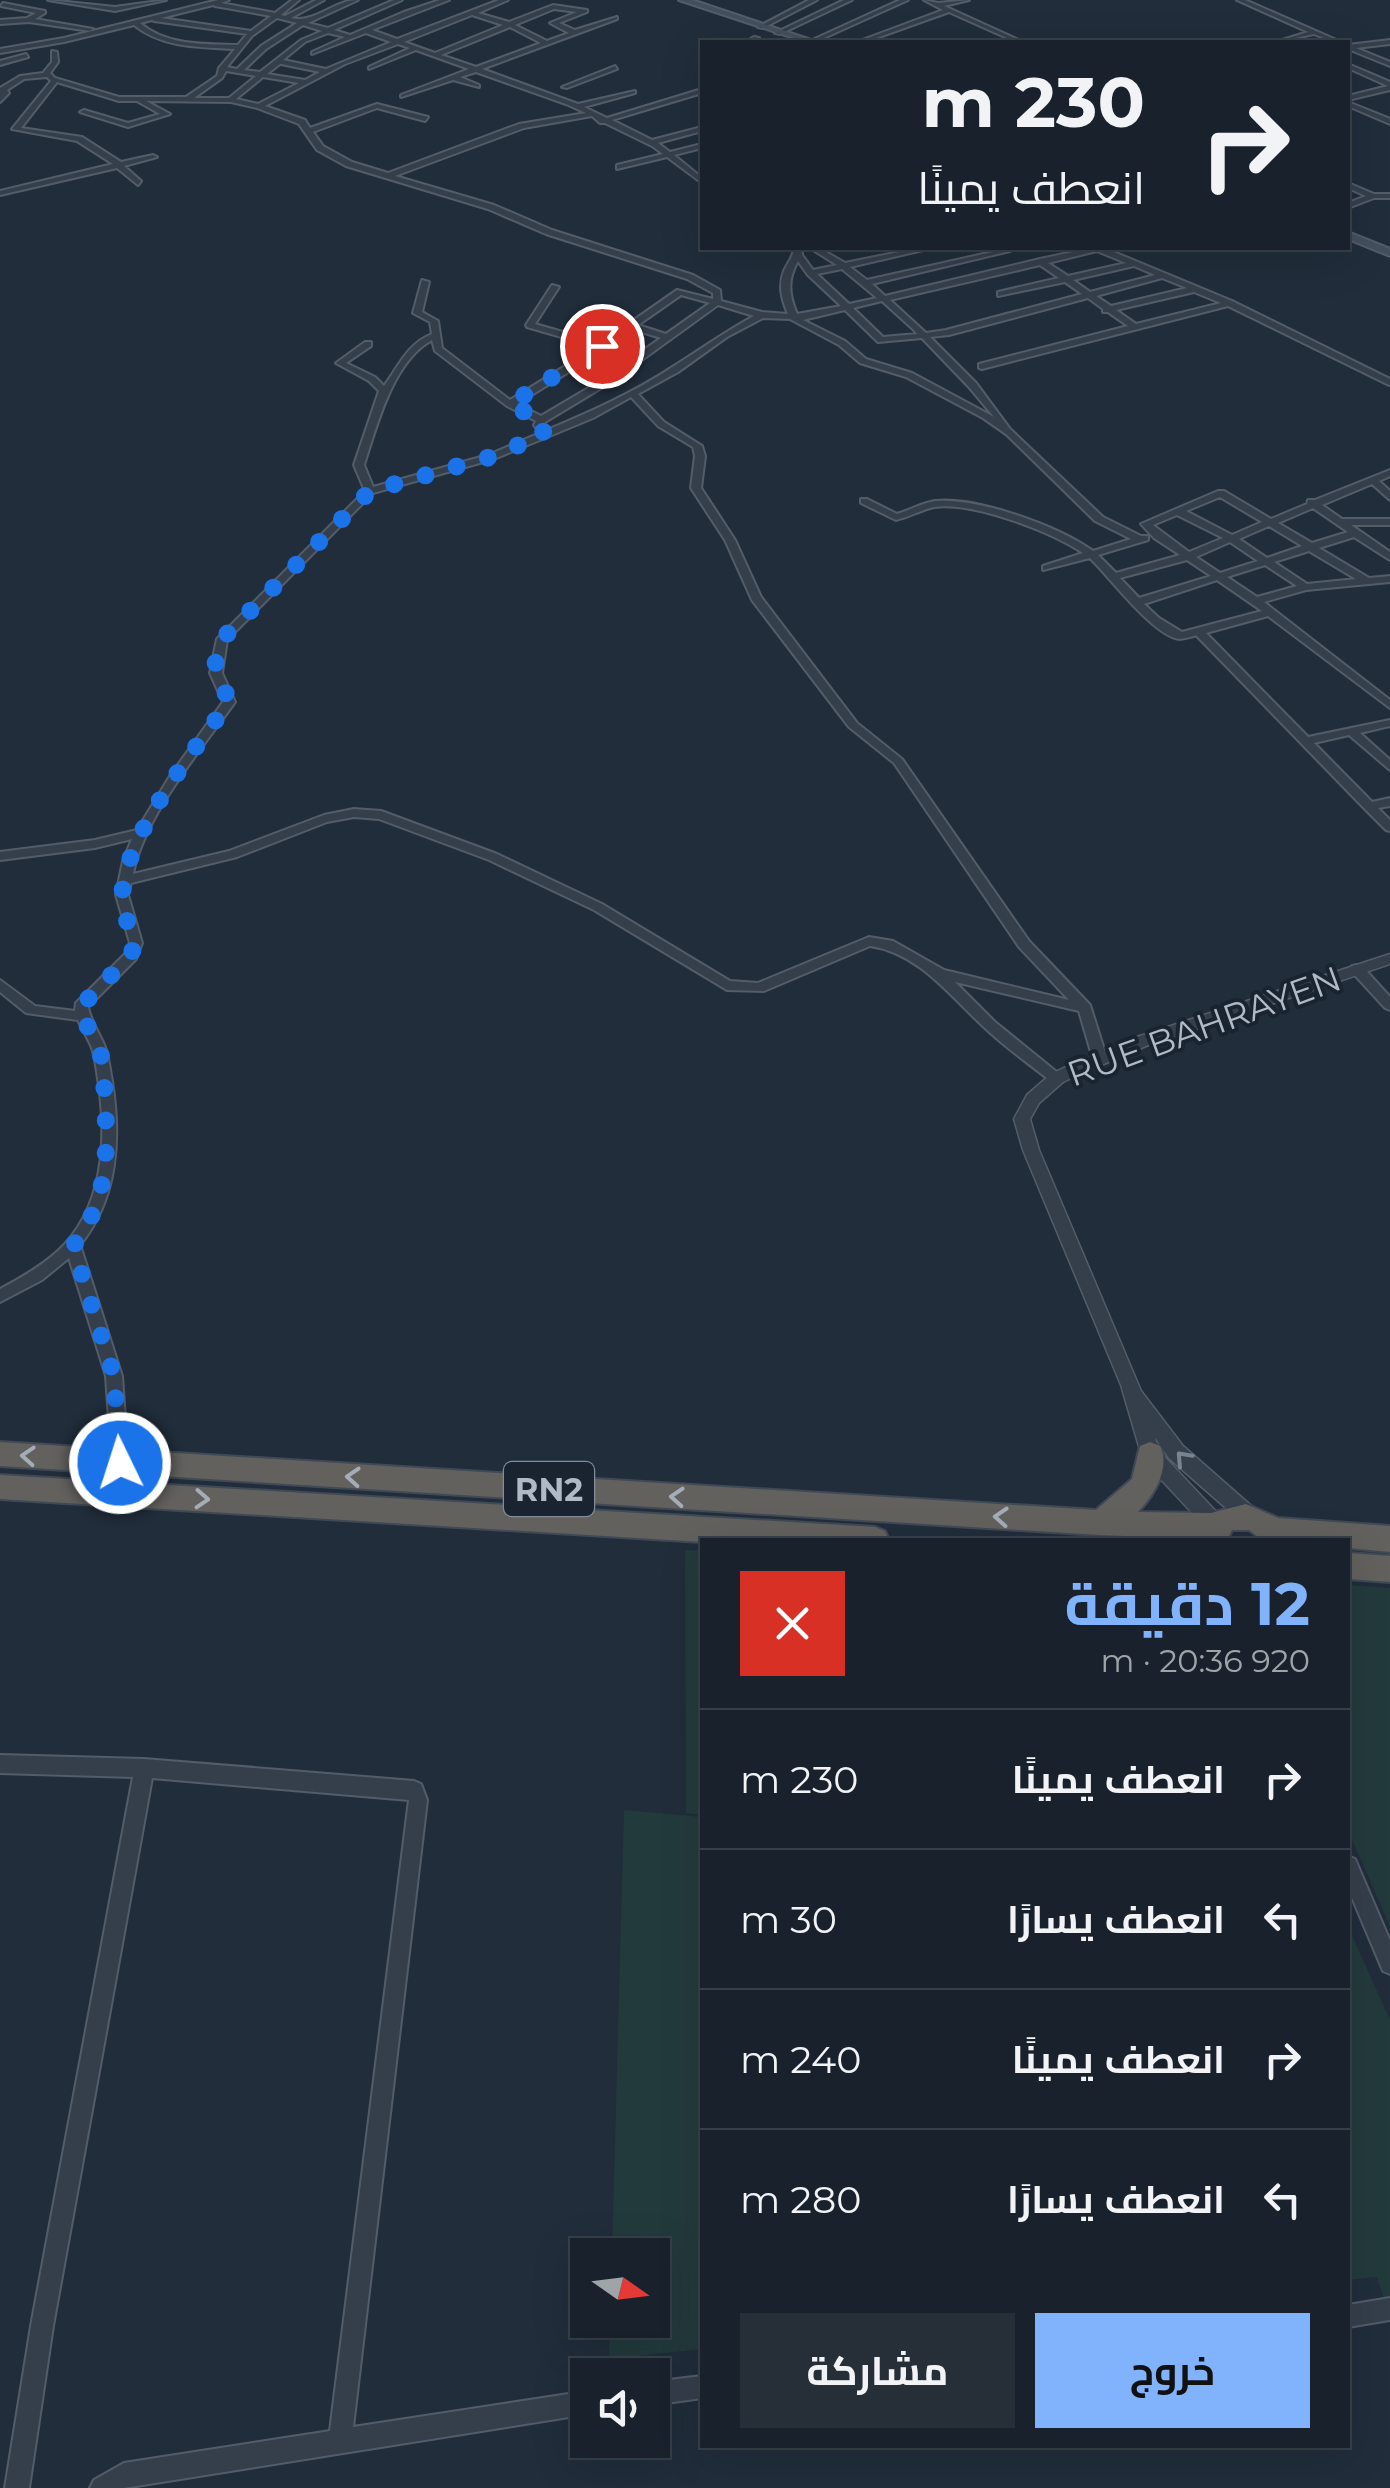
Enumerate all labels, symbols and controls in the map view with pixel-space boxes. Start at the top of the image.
text: 230 m [921,59,1145,145]
icon: right [1180,80,1310,210]
text: انعطف يمينًا [917,160,1145,215]
pin [560,304,645,389]
icon: arrive [575,319,630,374]
street label: RUE BAHRAYEN [1061,957,1347,1095]
position arrow [68,1411,172,1515]
one-way arrow [20,1446,36,1468]
one-way arrow [1177,1451,1195,1469]
road number: RN2 [504,1462,594,1516]
one-way arrow [344,1467,360,1488]
one-way arrow [669,1487,685,1508]
one-way arrow [195,1488,211,1509]
one-way arrow [993,1507,1009,1528]
text: 12 دقيقة [1064,1567,1310,1640]
button: close [740,1571,845,1676]
text: 920 m · 20:36 [1100,1641,1310,1680]
icon: right [1255,1752,1310,1807]
text: 230 m [740,1756,858,1803]
text: انعطف يمينًا [1012,1756,1225,1803]
icon: left [1255,1892,1310,1947]
text: 30 m [740,1896,837,1943]
text: انعطف يسارًا [1007,1896,1225,1943]
icon: right [1255,2032,1310,2087]
text: 240 m [740,2036,861,2083]
text: انعطف يمينًا [1012,2036,1225,2083]
icon: left [1255,2172,1310,2227]
text: 280 m [740,2176,861,2223]
text: انعطف يسارًا [1007,2176,1225,2223]
north arrow [570,2238,670,2338]
map controls [570,2238,670,2458]
button: مشاركة [740,2313,1015,2428]
button: خروج [1035,2313,1310,2428]
button: sound [570,2358,670,2458]

